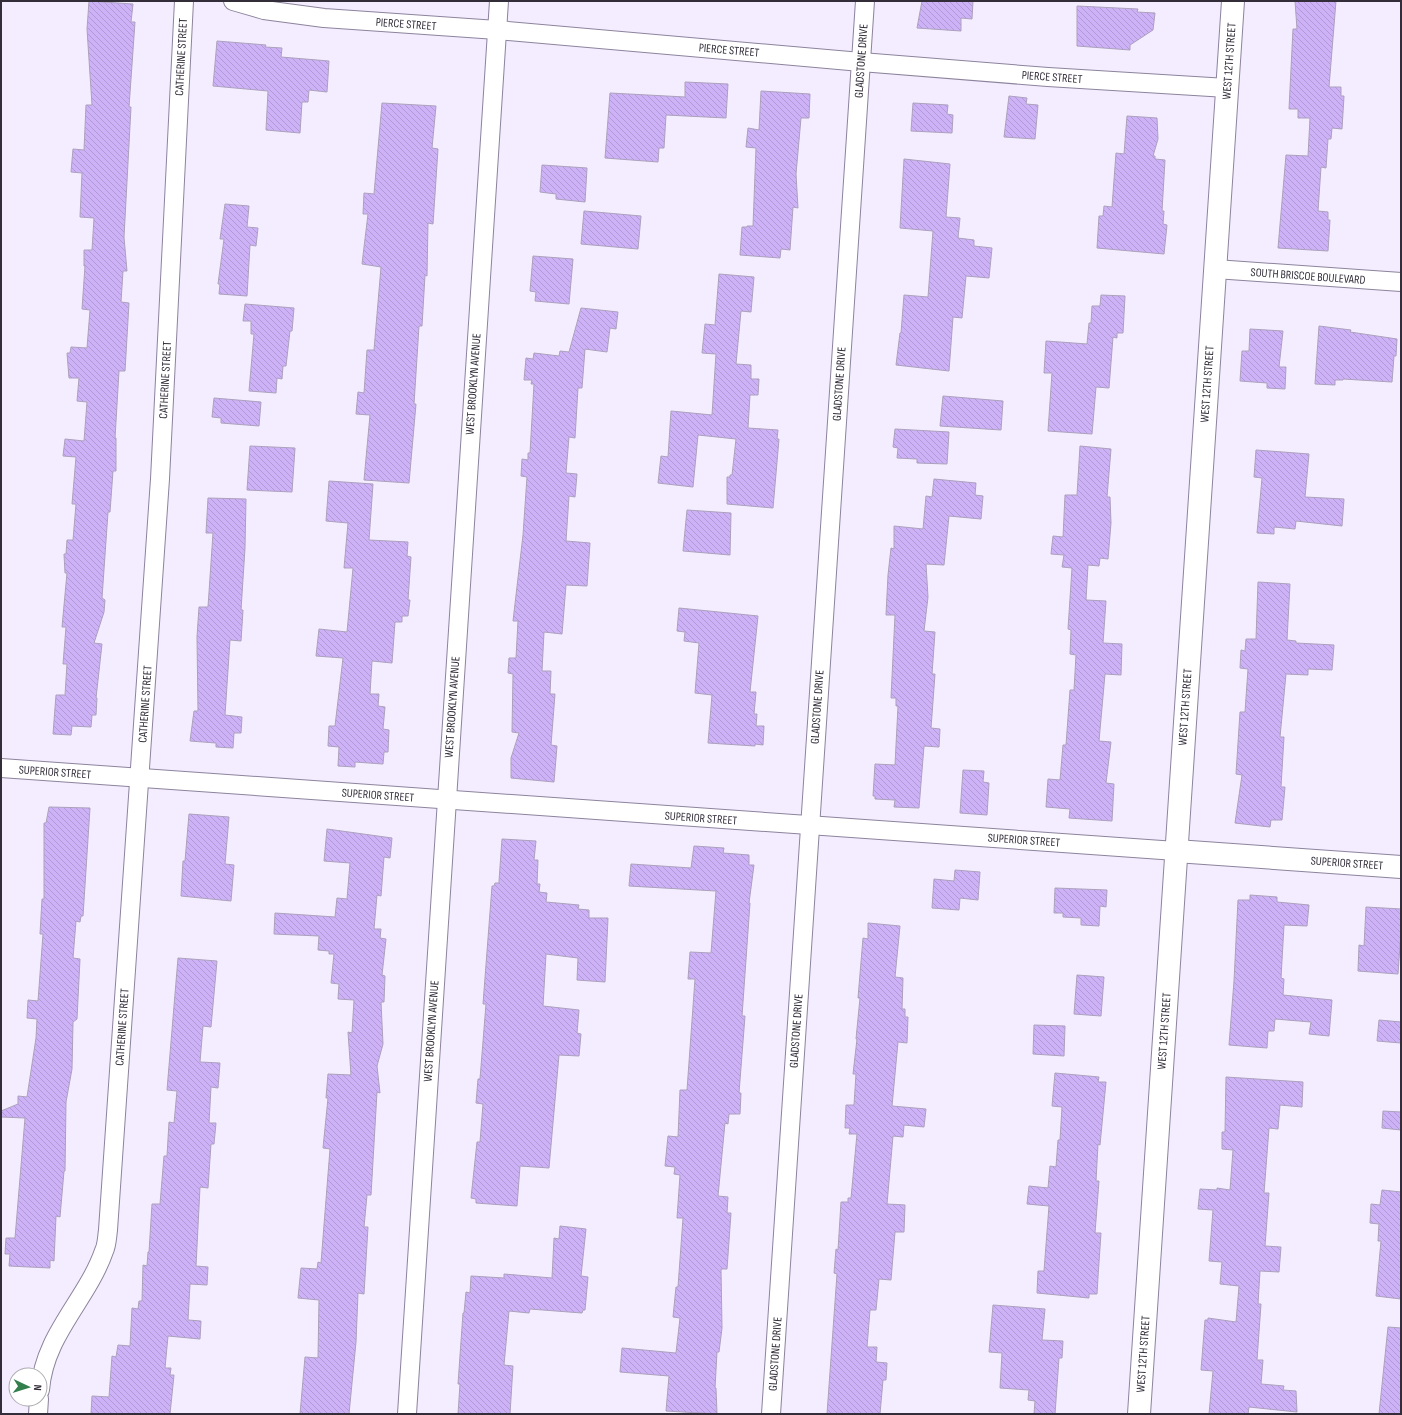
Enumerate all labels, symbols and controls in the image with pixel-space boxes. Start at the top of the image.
street label: PIERCE STREET [375,15,437,34]
street label: CATHERINE STREET [172,18,191,96]
street label: WEST 12TH STREET [1219,22,1240,100]
street label: GLADSTONE DRIVE [851,23,872,99]
street label: PIERCE STREET [698,40,760,61]
street label: PIERCE STREET [1021,68,1083,87]
street label: SOUTH BRISCOE BOULEVARD [1250,265,1366,288]
street label: WEST BROOKLYN AVENUE [462,333,485,435]
street label: CATHERINE STREET [156,341,175,419]
street label: WEST 12TH STREET [1197,345,1218,423]
street label: GLADSTONE DRIVE [829,346,850,422]
street label: WEST BROOKLYN AVENUE [441,656,464,758]
street label: CATHERINE STREET [135,665,156,743]
street label: WEST 12TH STREET [1175,668,1196,746]
street label: GLADSTONE DRIVE [807,669,828,745]
street label: SUPERIOR STREET [18,762,92,783]
street label: SUPERIOR STREET [341,785,415,806]
street label: SUPERIOR STREET [664,808,738,829]
street label: SUPERIOR STREET [987,830,1061,851]
street label: SUPERIOR STREET [1310,853,1384,874]
street label: WEST BROOKLYN AVENUE [420,980,443,1082]
street label: CATHERINE STREET [112,988,133,1066]
street label: WEST 12TH STREET [1154,992,1175,1070]
street label: GLADSTONE DRIVE [786,993,807,1069]
street label: WEST 12TH STREET [1133,1315,1154,1393]
street label: GLADSTONE DRIVE [765,1316,786,1392]
north arrow [8,1367,48,1407]
text: N [31,1384,44,1391]

